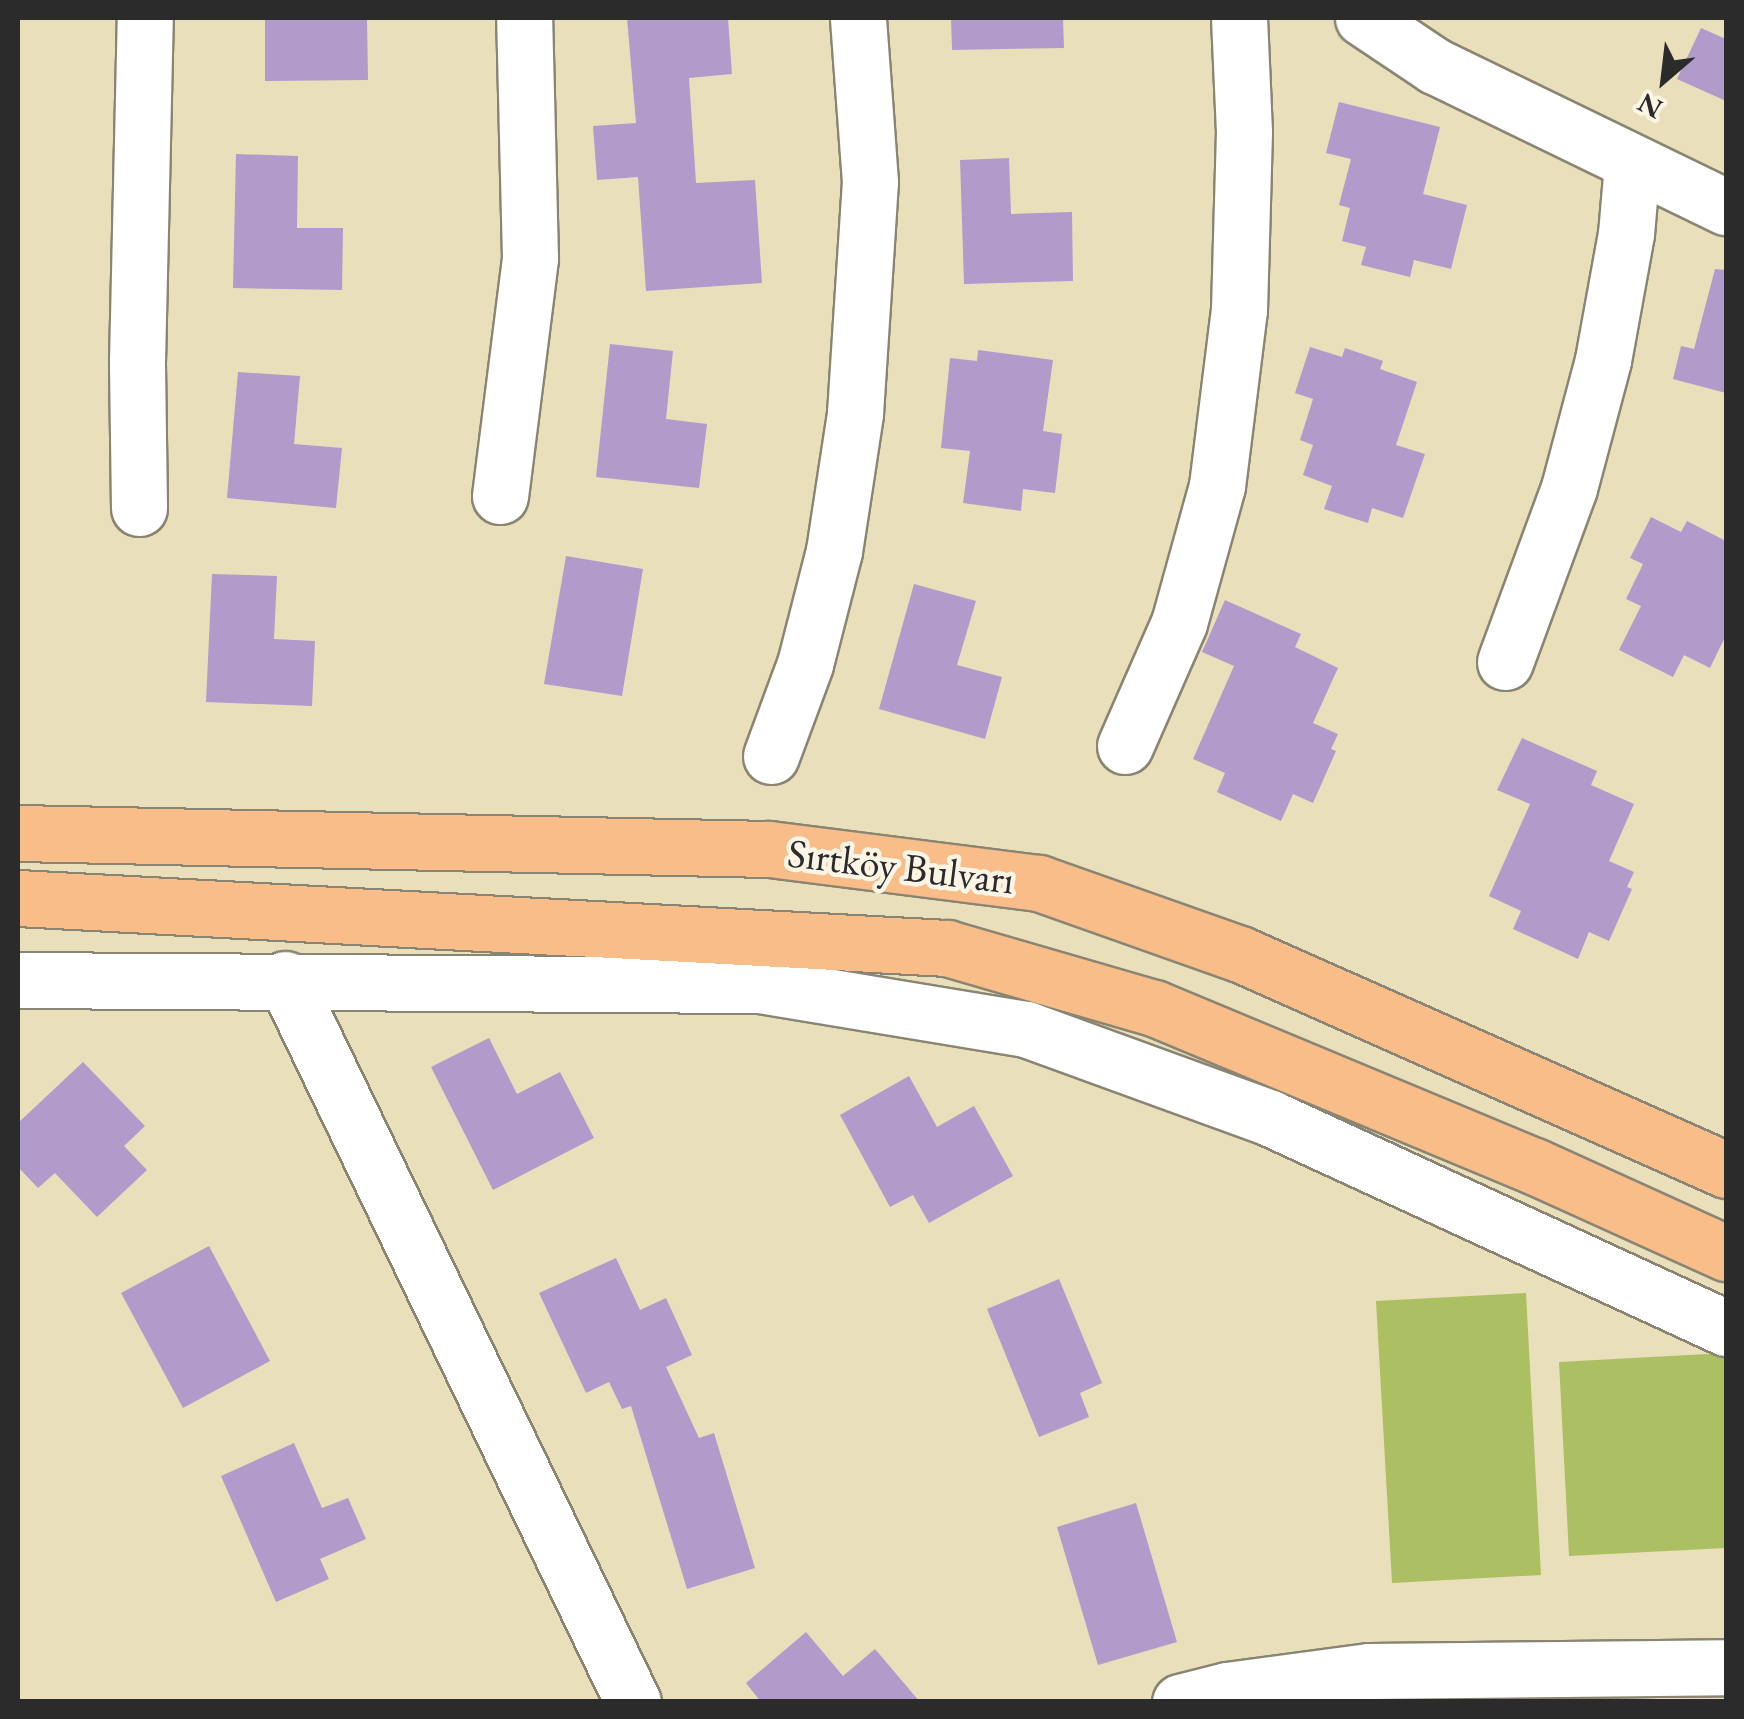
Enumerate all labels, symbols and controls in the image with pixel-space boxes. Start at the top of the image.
north arrow [1614,30,1714,130]
text: N [1631,85,1668,128]
street label: Sırtköy Bulvarı [785,828,1017,904]

